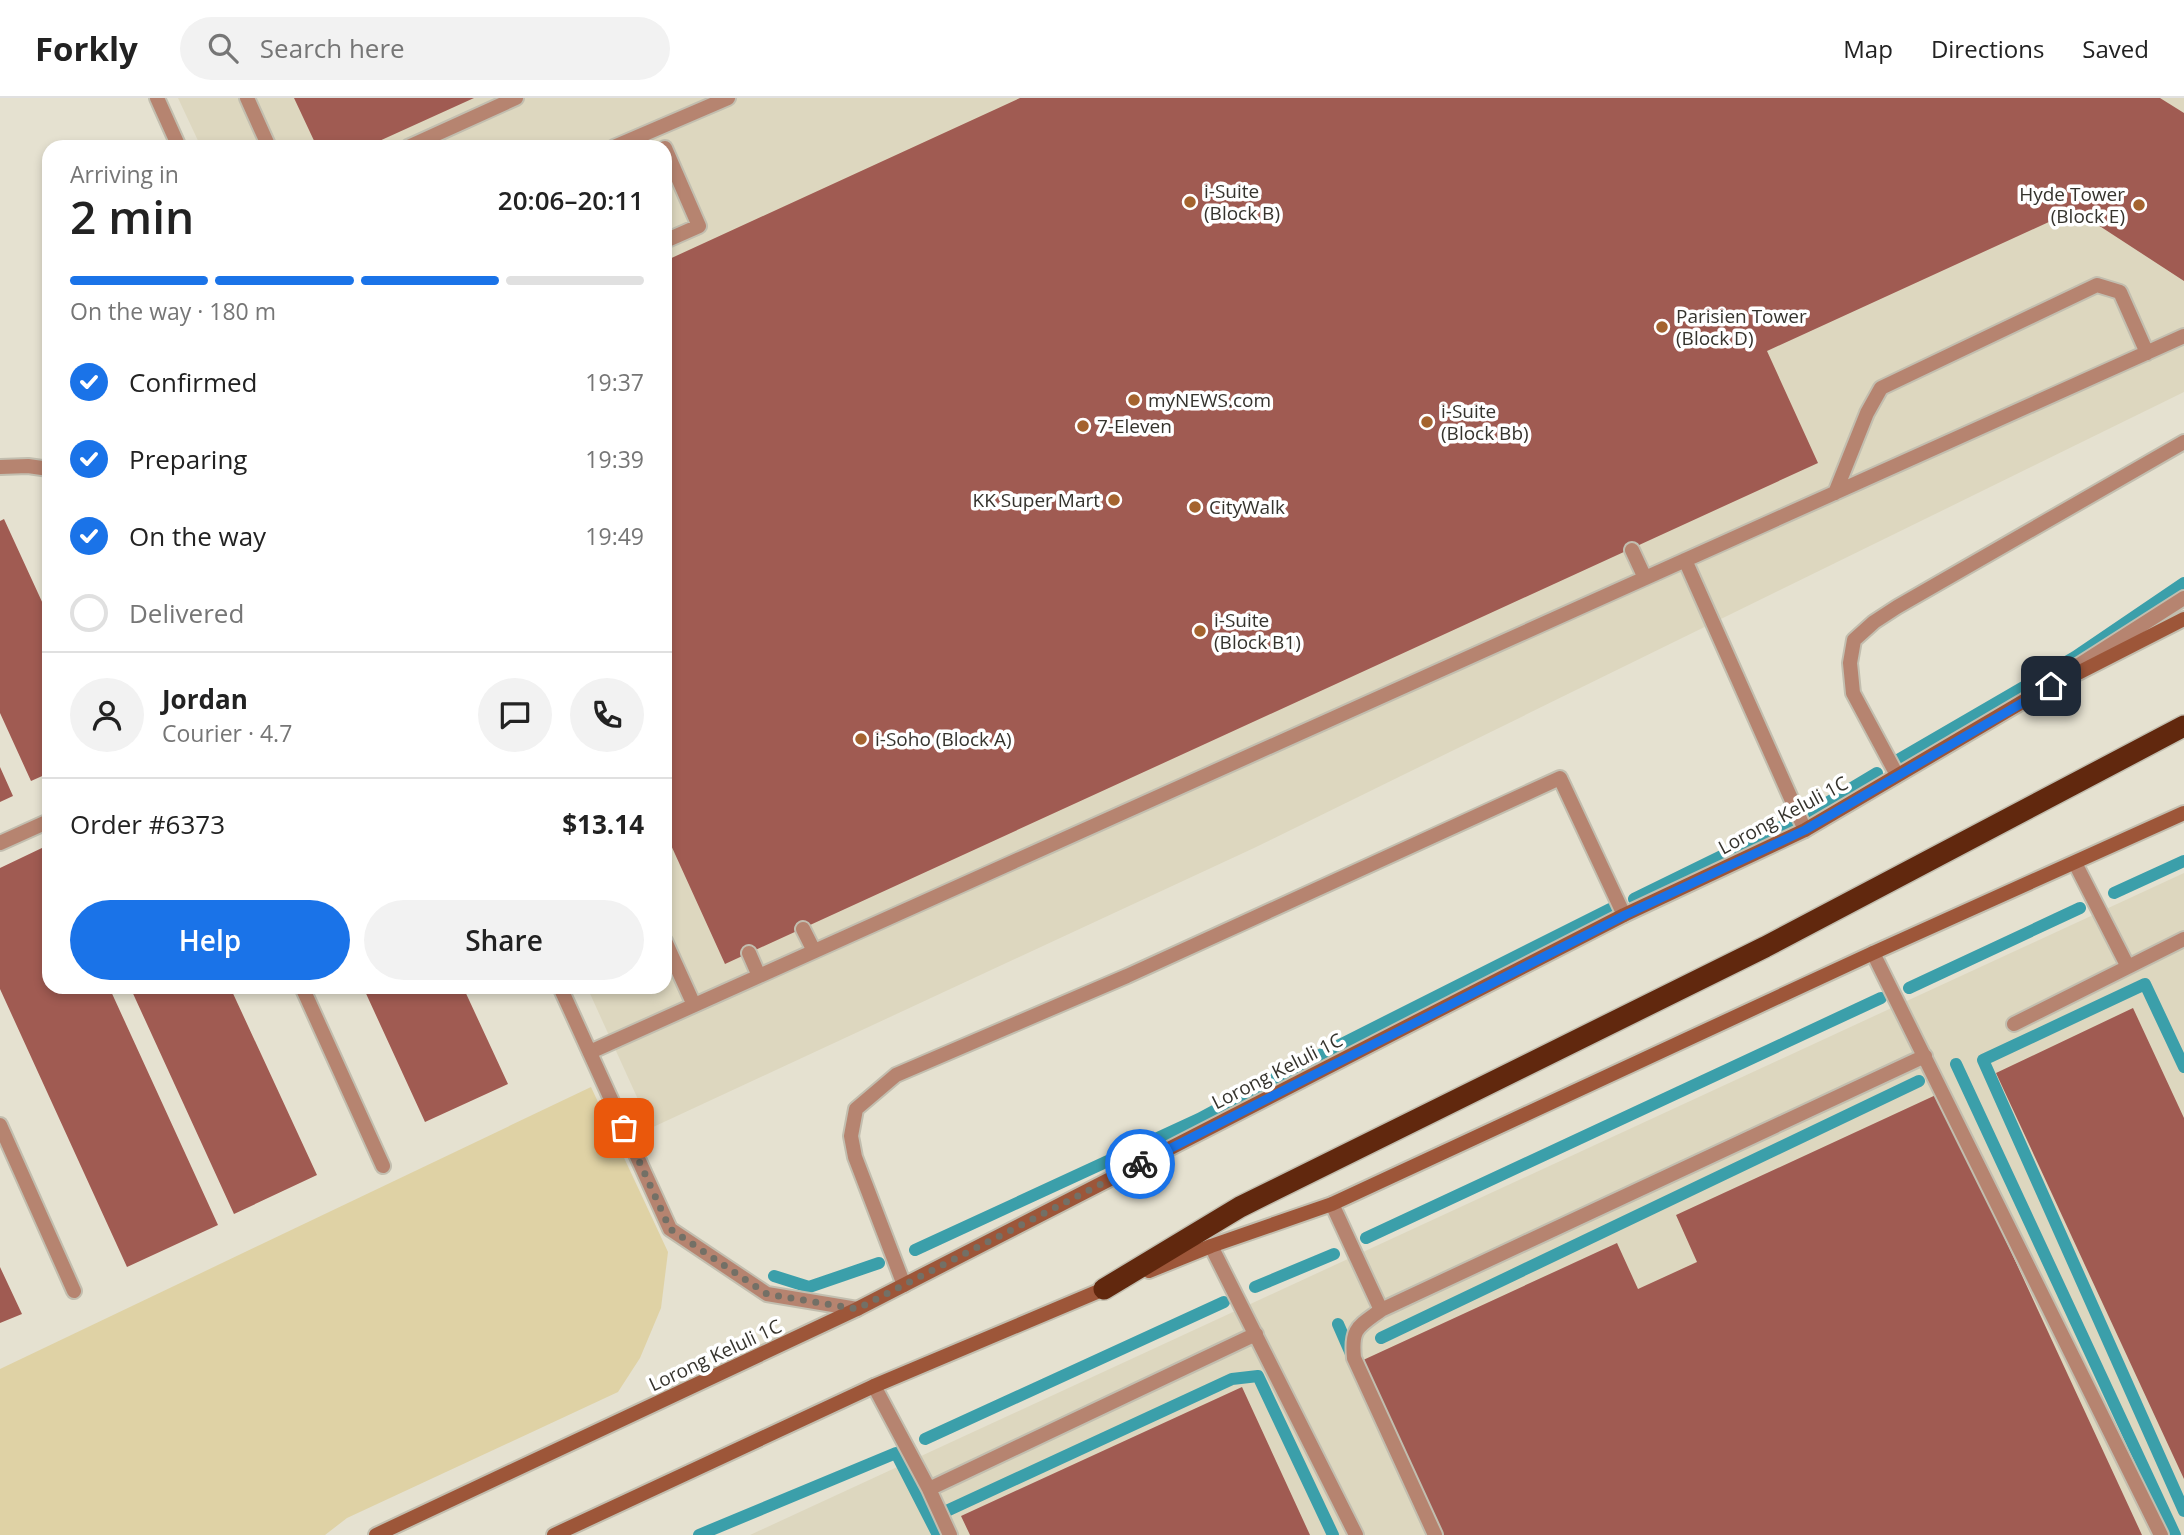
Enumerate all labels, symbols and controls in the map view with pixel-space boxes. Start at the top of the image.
search box [180,17,670,80]
text: Forkly [35,26,138,71]
icon: search [204,29,242,67]
text: Search here [260,30,405,66]
text: Map [1843,32,1893,65]
text: Directions [1931,32,2044,65]
text: Saved [2082,32,2149,65]
text: Arriving in [70,158,179,190]
place label: i-Suite (Block B) [1204,178,1280,226]
place label: Hyde Tower (Block E) [2019,181,2125,229]
text: 20:06–20:11 [498,182,644,218]
text: 2 min [70,185,194,247]
marker: i-Suite (Block B) [1182,194,1198,210]
marker: Hyde Tower (Block E) [2131,197,2147,213]
text: On the way · 180 m [70,295,276,327]
place label: Parisien Tower (Block D) [1676,303,1807,351]
marker: Parisien Tower (Block D) [1654,319,1670,335]
icon: check [70,363,108,401]
text: Confirmed [129,364,257,400]
text: 19:37 [585,366,644,398]
place label: myNEWS.com [1148,387,1271,413]
marker: myNEWS.com [1126,392,1142,408]
place label: i-Suite (Block Bb) [1441,398,1529,446]
place label: 7-Eleven [1097,413,1172,439]
marker: i-Suite (Block Bb) [1419,414,1435,430]
marker: 7-Eleven [1075,418,1091,434]
icon: check [70,440,108,478]
text: Preparing [129,441,247,477]
text: 19:39 [585,443,644,475]
place label: KK Super Mart [973,487,1100,513]
marker: KK Super Mart [1106,492,1122,508]
place label: CityWalk [1209,494,1285,520]
marker: CityWalk [1187,499,1203,515]
icon: check [70,517,108,555]
text: On the way [129,518,266,554]
text: 19:49 [585,520,644,552]
text: Delivered [129,595,244,631]
place label: i-Suite (Block B1) [1214,607,1301,655]
marker: i-Suite (Block B1) [1192,623,1208,639]
pin [2021,656,2081,716]
icon: home [2032,667,2070,705]
button: person [70,678,144,752]
button: chat [478,678,552,752]
button: phone [570,678,644,752]
text: Jordan [162,681,248,717]
text: Courier · 4.7 [162,717,292,749]
place label: i-Soho (Block A) [875,726,1012,752]
marker: i-Soho (Block A) [853,731,869,747]
street label: Lorong Keluli 1C [1714,770,1853,860]
text: Order #6373 [70,806,225,842]
text: $13.14 [562,806,644,842]
button: Help [70,900,350,980]
button: Share [364,900,644,980]
street label: Lorong Keluli 1C [1207,1027,1347,1115]
pin [594,1098,654,1158]
icon: bag [605,1109,643,1147]
courier [1105,1129,1175,1199]
icon: bike [1121,1145,1159,1183]
street label: Lorong Keluli 1C [644,1313,786,1397]

